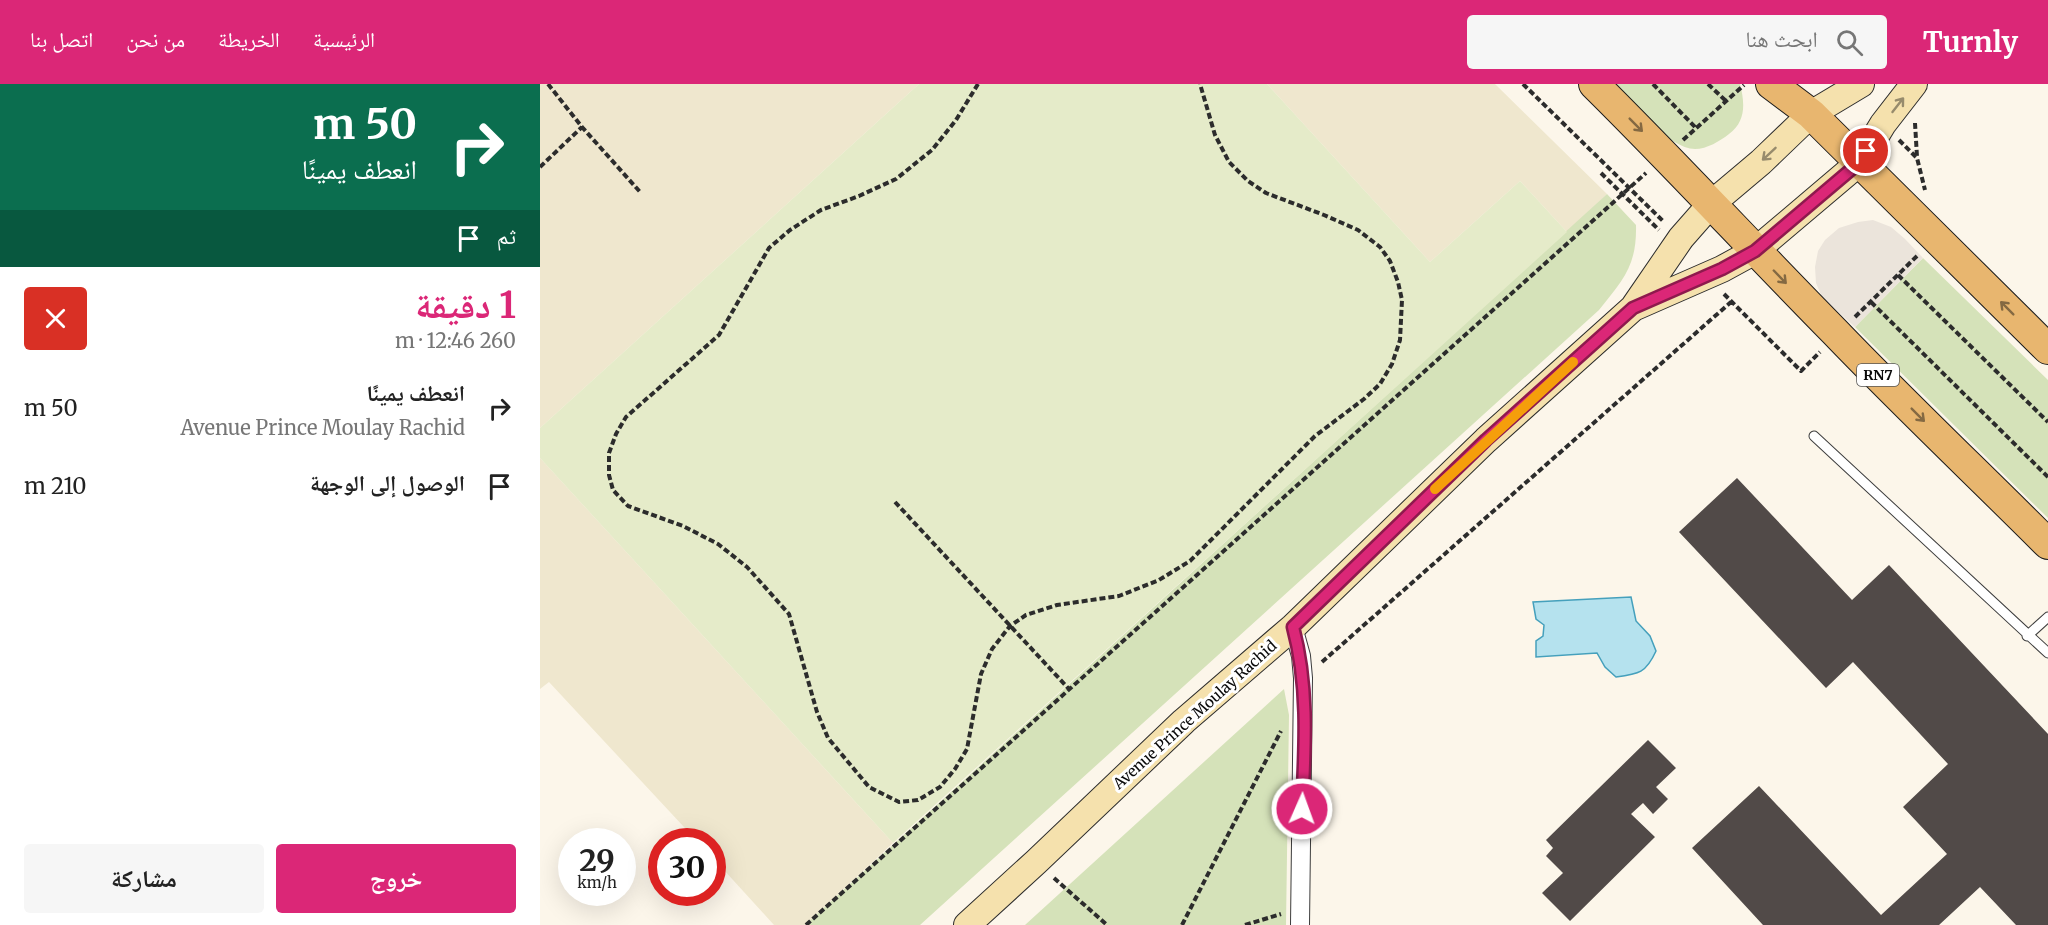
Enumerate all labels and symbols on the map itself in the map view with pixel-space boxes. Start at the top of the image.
one-way arrow [1892,97,1905,113]
one-way arrow [1628,118,1643,133]
pin [1840,125,1891,176]
one-way arrow [1761,147,1776,162]
one-way arrow [1773,269,1788,284]
one-way arrow [1999,300,2014,315]
road number: RN7 [1857,364,1899,386]
one-way arrow [1910,408,1925,422]
street label: Avenue Prince Moulay Rachid [1108,636,1280,794]
position arrow [1270,777,1334,841]
speed limit sign: 30 [648,828,726,906]

